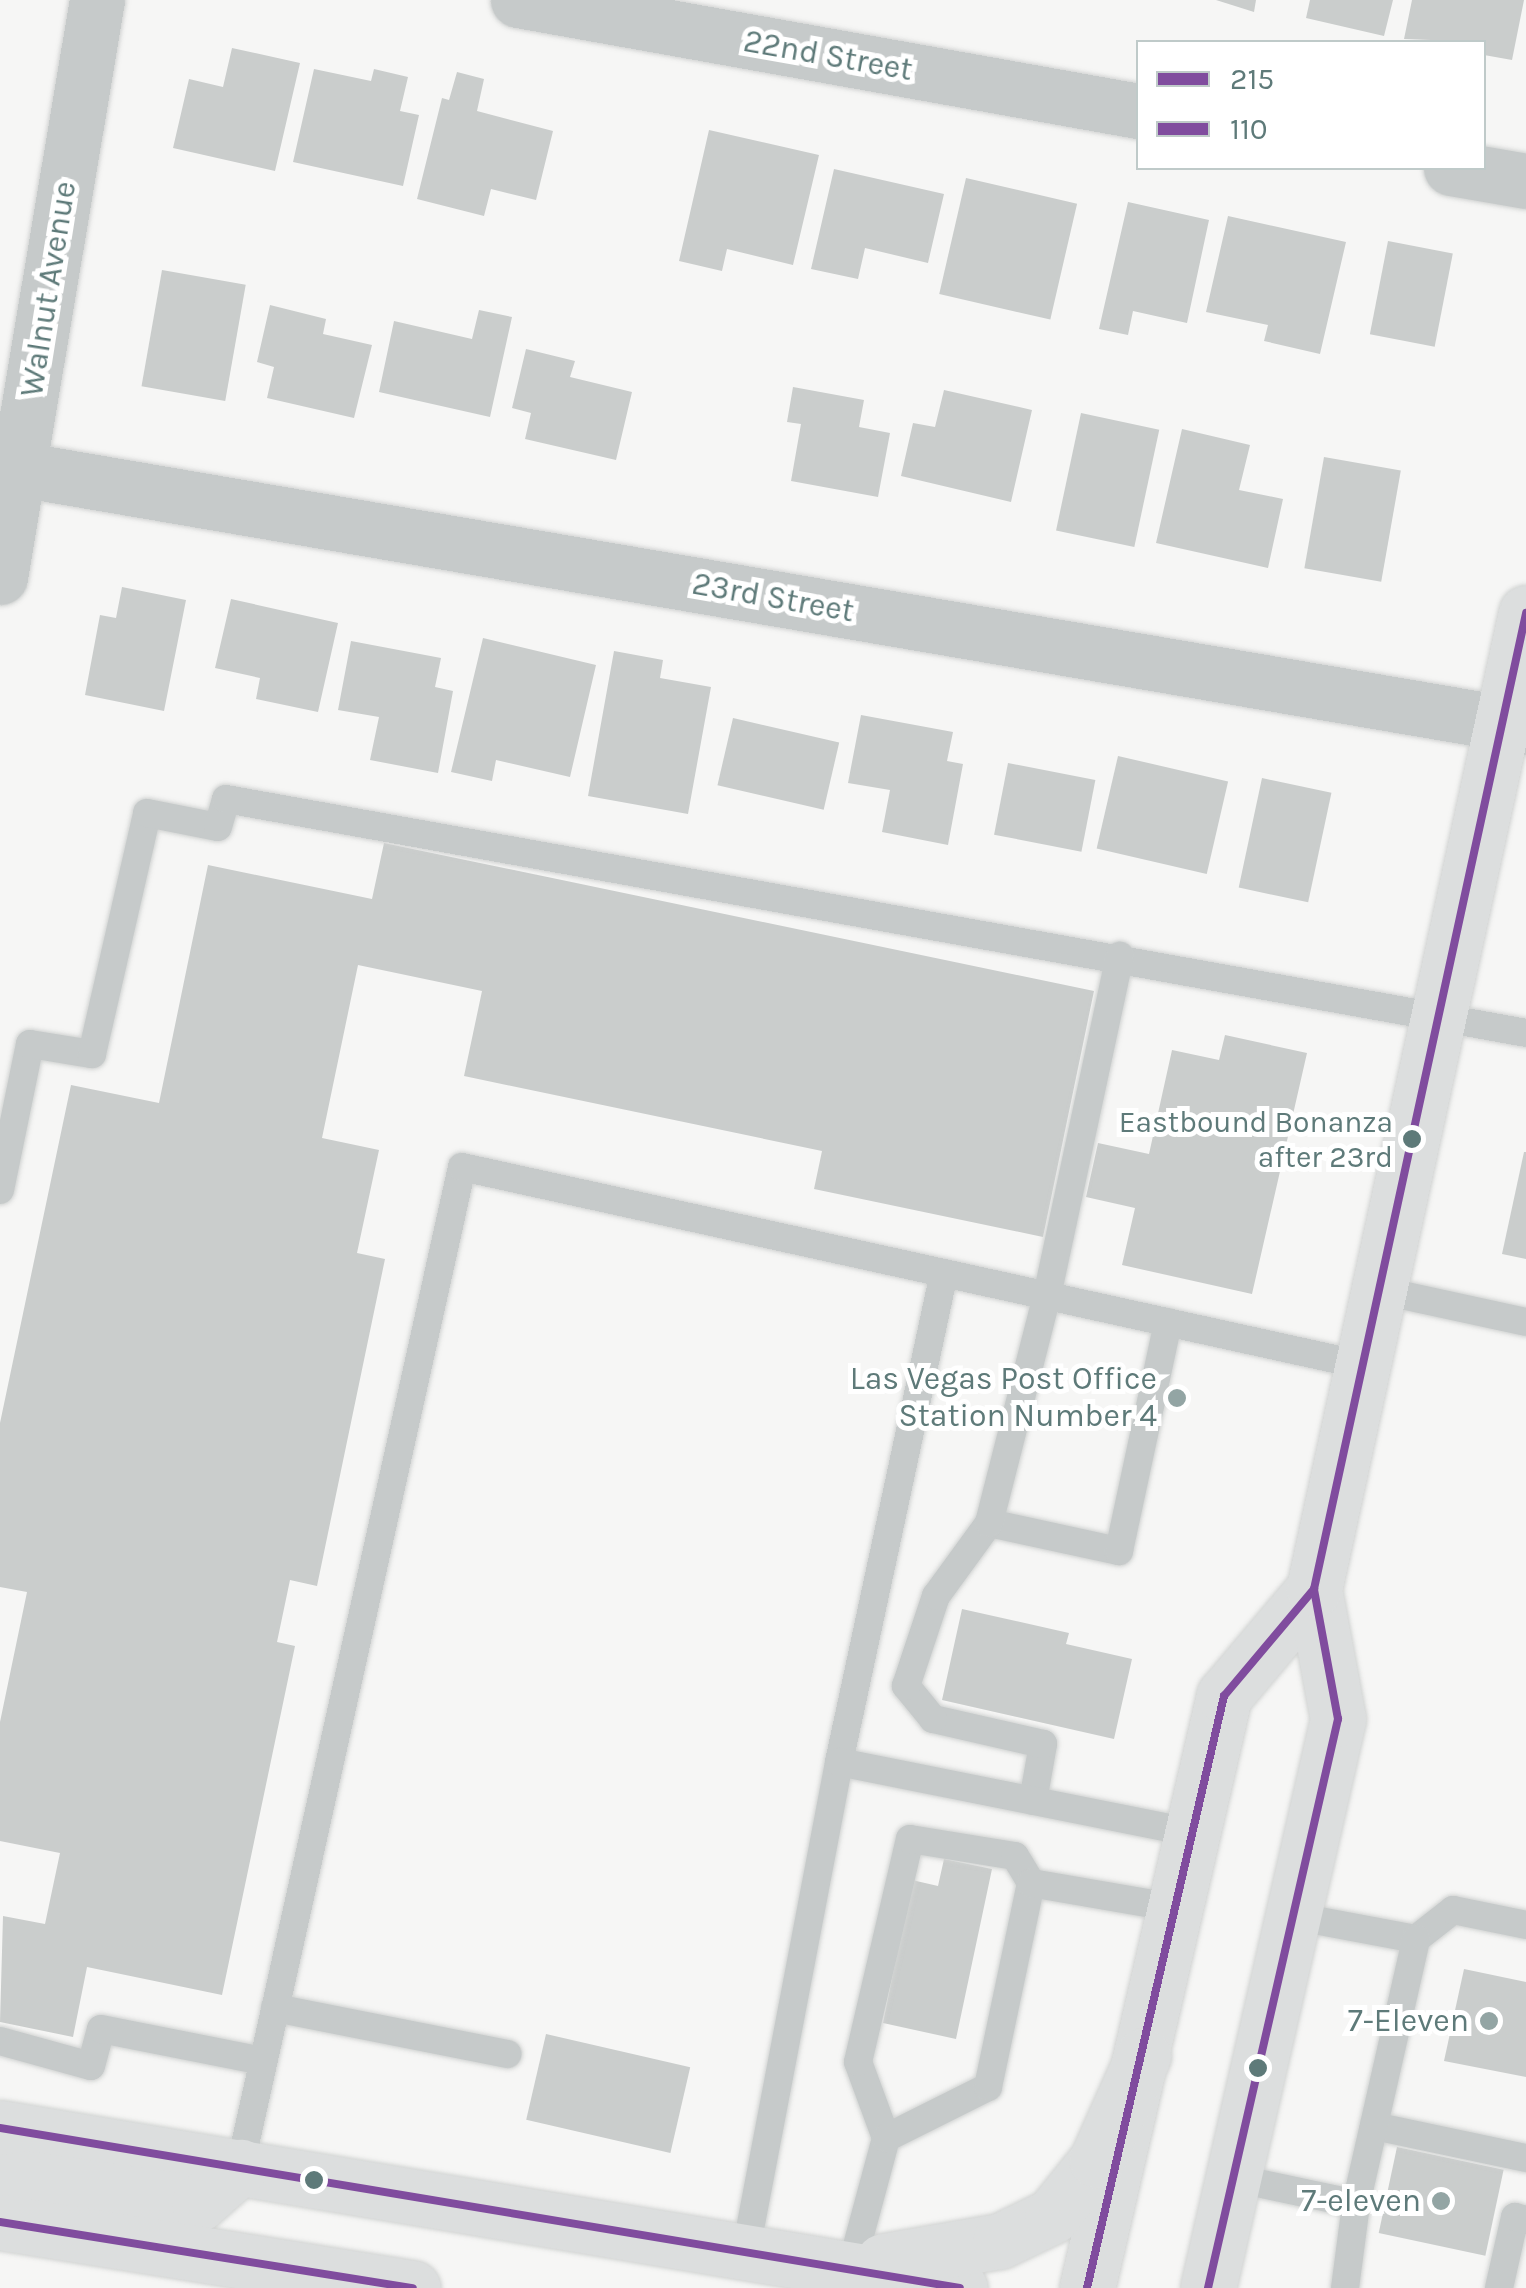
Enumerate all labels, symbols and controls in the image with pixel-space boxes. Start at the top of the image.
street label: 22nd Street [741,22,915,90]
legend [1136,40,1486,170]
text: 215 [1230,61,1274,97]
text: 110 [1230,111,1268,147]
street label: Walnut Avenue [13,178,85,400]
street label: 23rd Street [689,565,857,631]
place label: Eastbound Bonanza after 23rd [1119,1104,1393,1174]
marker: Eastbound Bonanza after 23rd [1402,1129,1422,1149]
place label: Las Vegas Post Office Station Number 4 [850,1361,1157,1436]
marker: Las Vegas Post Office Station Number 4 [1166,1387,1188,1409]
place label: 7-Eleven [1348,2002,1469,2040]
marker: 7-Eleven [1478,2010,1500,2032]
unlabelled marker [1248,2058,1268,2078]
unlabelled marker [304,2170,324,2190]
place label: 7-eleven [1301,2182,1421,2220]
marker: 7-eleven [1430,2190,1452,2212]

